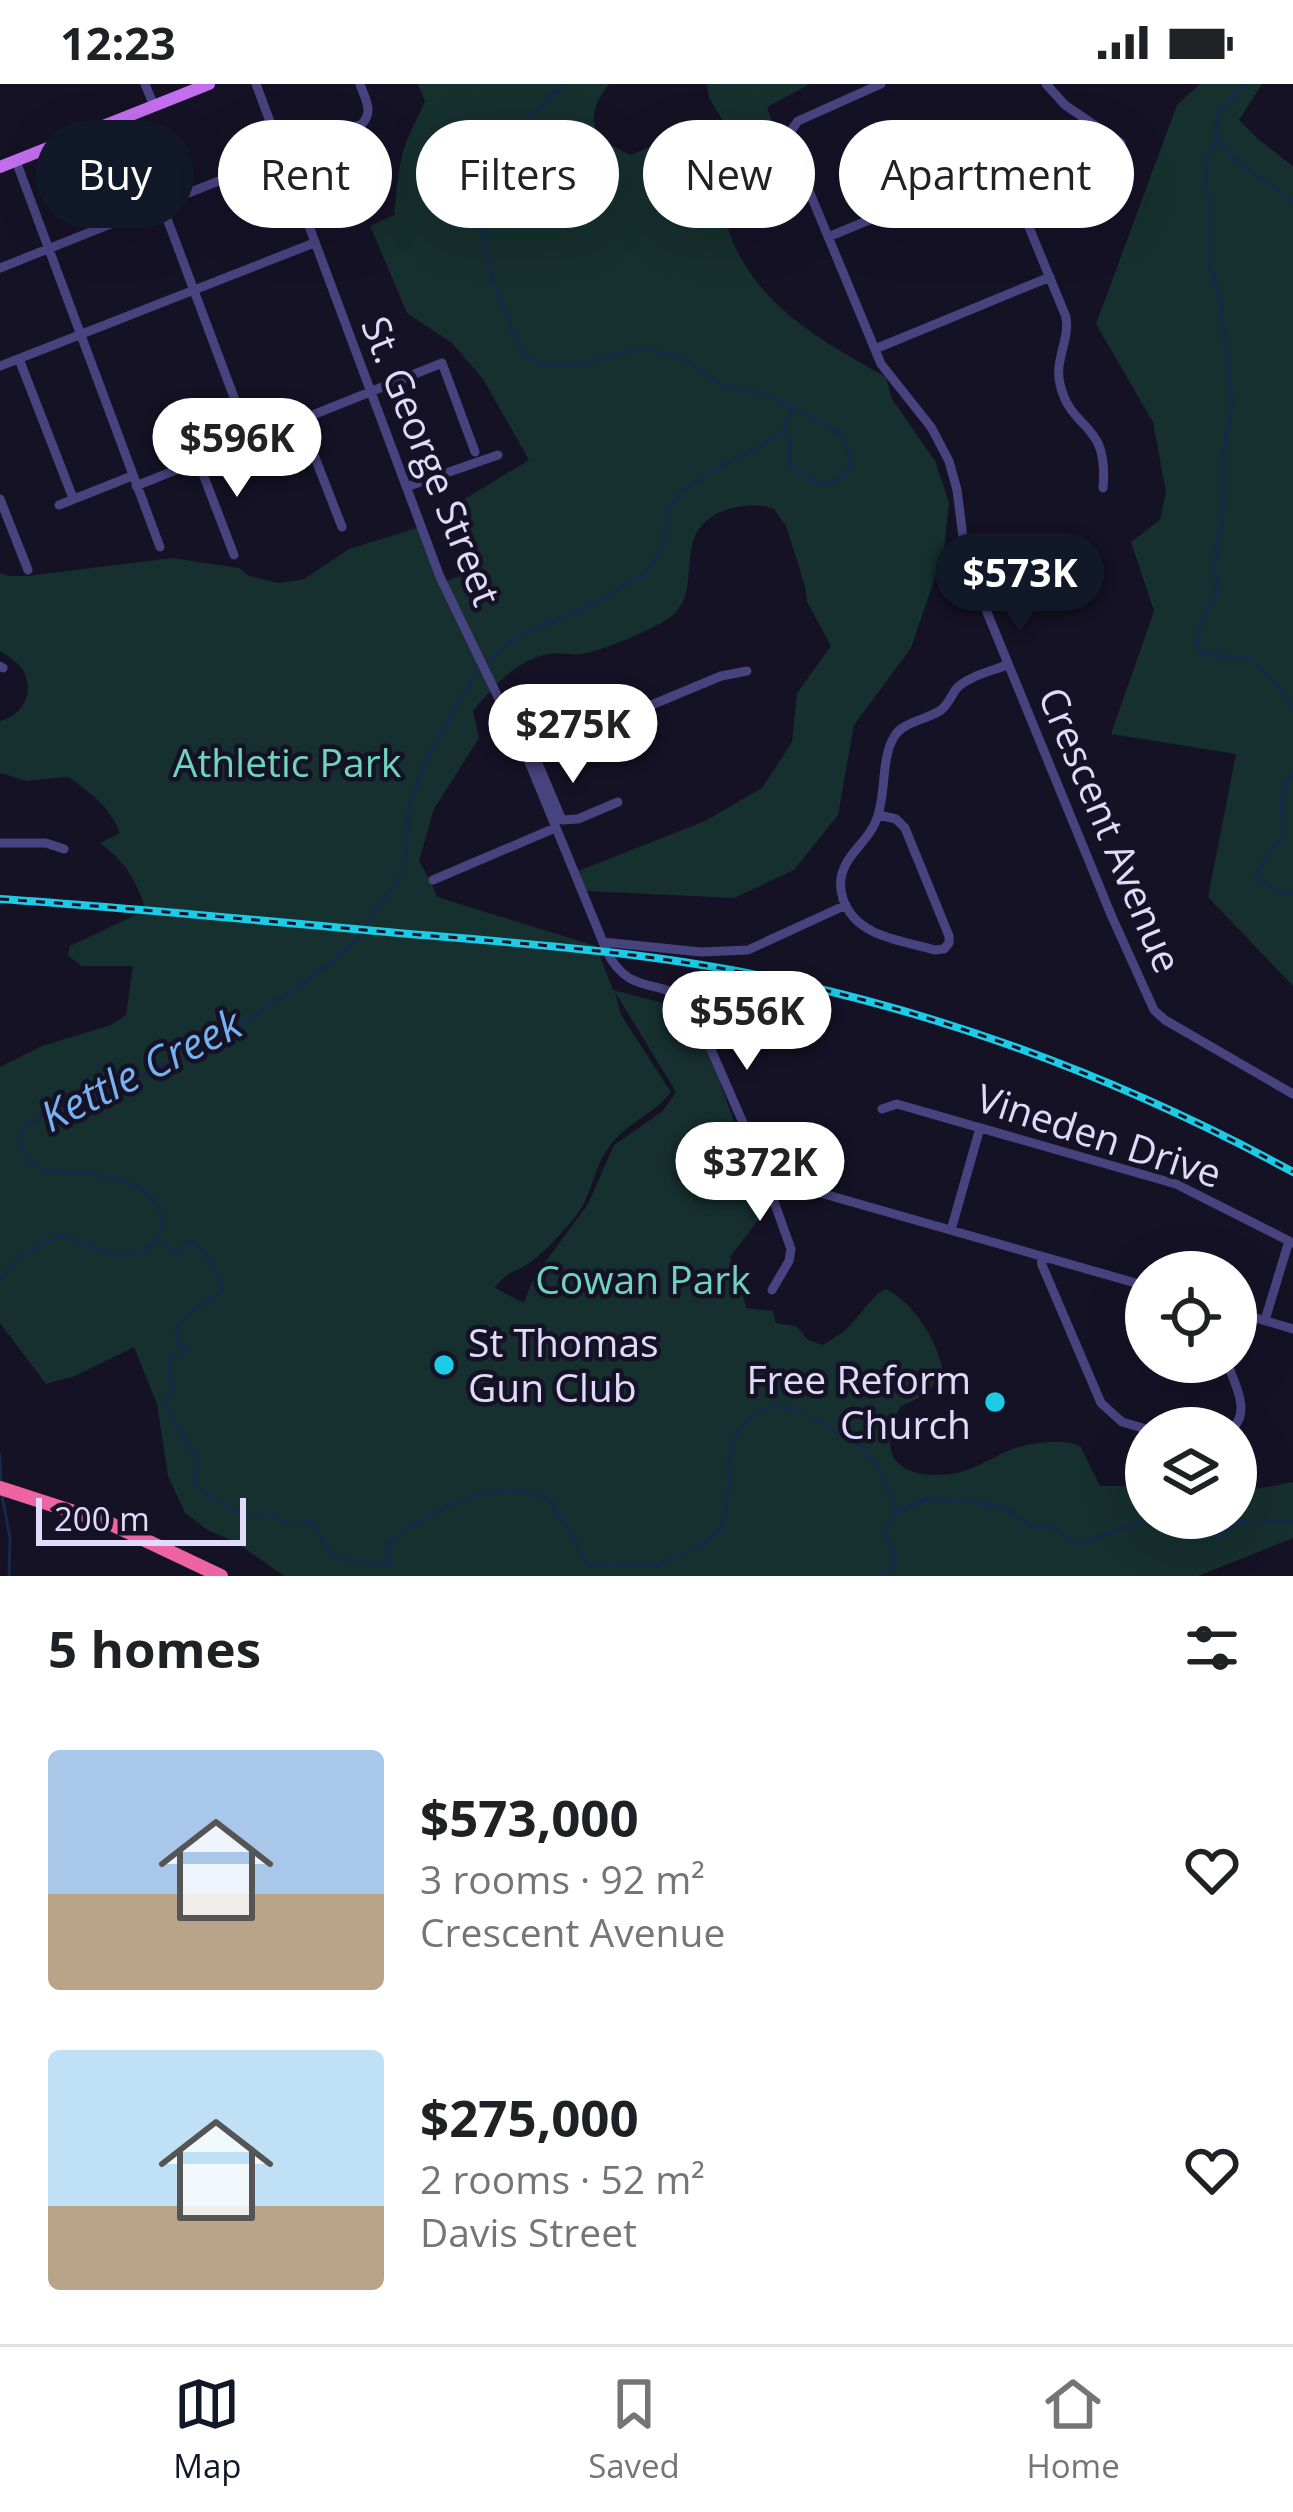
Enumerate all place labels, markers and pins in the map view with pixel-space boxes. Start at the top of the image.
pin: $596K [153,398,321,500]
pin: $573K [936,533,1104,635]
pin: $275K [489,684,657,786]
pin: $556K [663,971,831,1073]
pin: $372K [676,1122,844,1224]
place label: St Thomas Gun Club [468,1315,659,1413]
marker: St Thomas Gun Club [431,1352,457,1378]
place label: Free Reform Church [746,1352,971,1450]
marker: Free Reform Church [982,1389,1008,1415]

